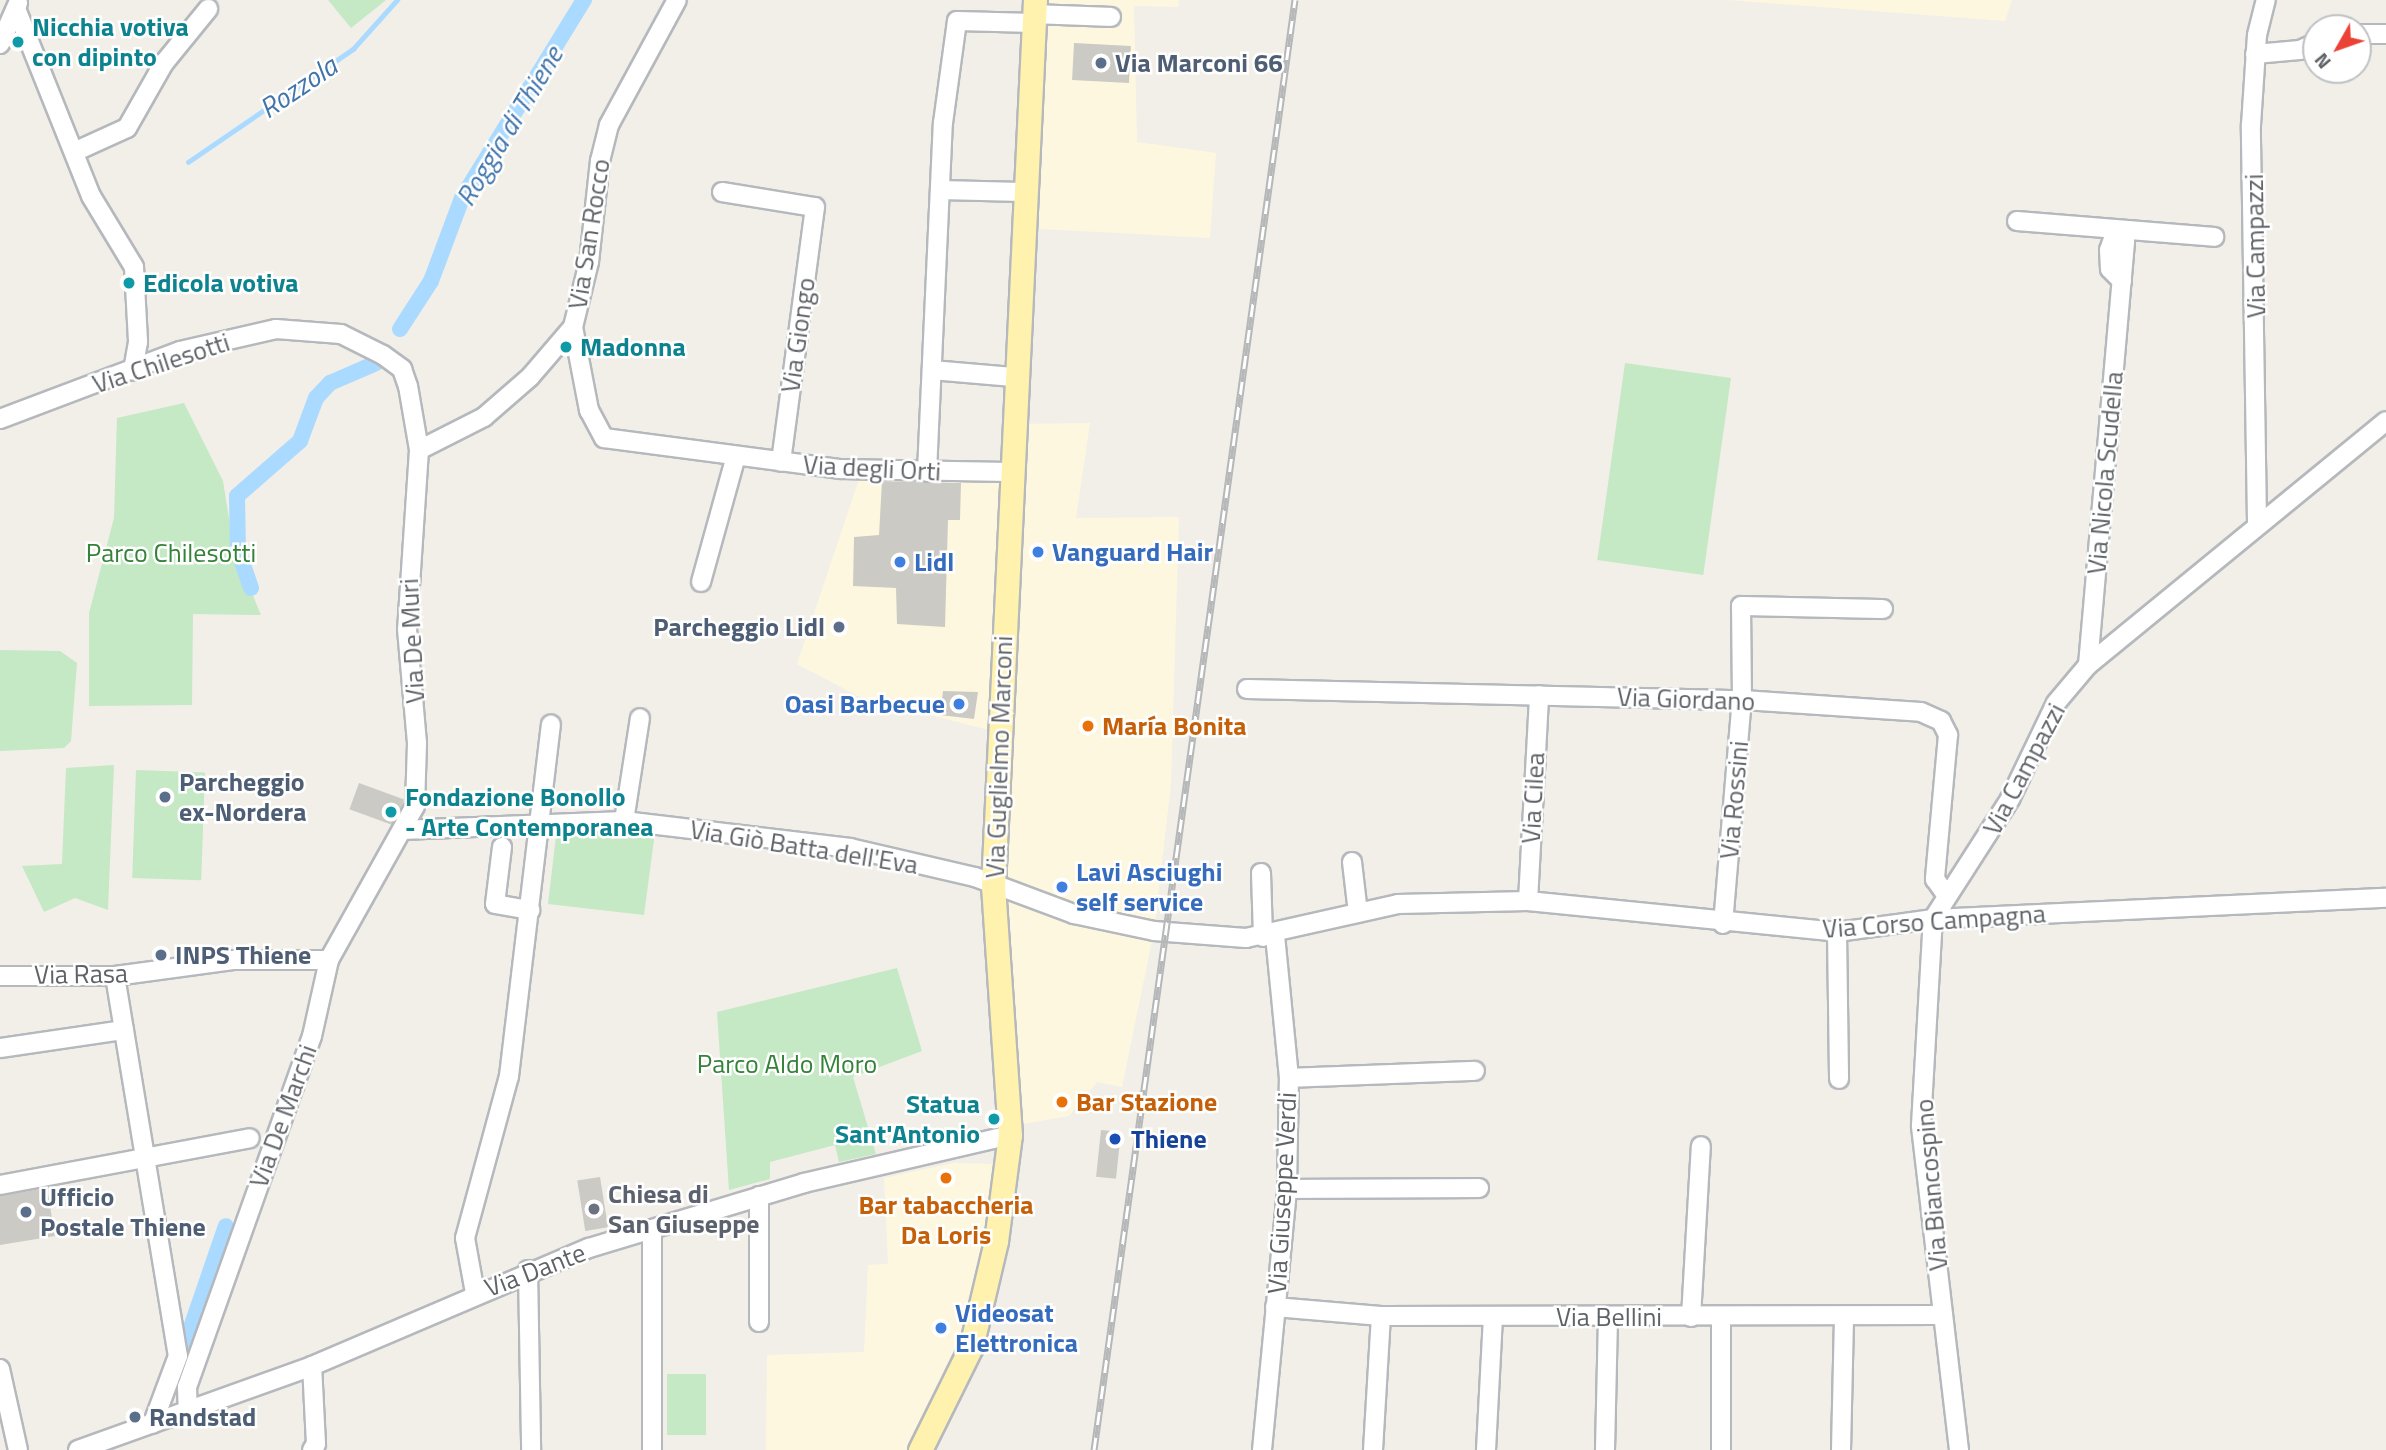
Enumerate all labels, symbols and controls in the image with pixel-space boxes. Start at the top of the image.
place label: Nicchia votiva con dipinto [32,11,189,72]
north arrow [2302,14,2372,84]
marker: Nicchia votiva con dipinto [10,34,26,50]
water label: Roggia di Thiene [448,40,570,212]
place label: Via Marconi 66 [1115,47,1283,79]
text: N [2307,47,2337,76]
water label: Rozzola [253,49,343,125]
marker: Via Marconi 66 [1093,55,1109,71]
street label: Via San Rocco [562,157,616,311]
street label: Via Campazzi [2238,173,2272,319]
place label: Edicola votiva [143,267,298,299]
marker: Edicola votiva [121,275,137,291]
street label: Via Giongo [774,275,822,395]
street label: Via Chilesotti [89,326,233,400]
place label: Madonna [580,331,686,363]
marker: Madonna [558,339,574,355]
street label: Via Nicola Scudella [2081,370,2129,576]
street label: Via degli Orti [802,449,942,487]
place label: Vanguard Hair [1052,536,1213,568]
park label: Parco Chilesotti [86,537,256,569]
marker: Vanguard Hair [1030,544,1046,560]
place label: Lidl [914,546,954,578]
marker: Lidl [892,554,908,570]
street label: Via De Muri [393,578,431,704]
place label: Parcheggio Lidl [653,611,825,643]
marker: Parcheggio Lidl [831,619,847,635]
street label: Via Guglielmo Marconi [979,635,1019,879]
street label: Via Giordano [1616,681,1756,717]
place label: Oasi Barbecue [785,688,945,720]
marker: Oasi Barbecue [951,696,967,712]
street label: Via Campazzi [1976,698,2072,840]
place label: María Bonita [1102,710,1246,742]
marker: María Bonita [1080,718,1096,734]
street label: Via Rossini [1713,740,1755,860]
street label: Via Cilea [1515,751,1551,845]
place label: Parcheggio ex-Nordera [179,766,306,828]
place label: Fondazione Bonollo - Arte Contemporanea [405,781,654,842]
marker: Parcheggio ex-Nordera [157,789,173,805]
marker: Fondazione Bonollo - Arte Contemporanea [383,804,399,820]
street label: Via Giò Batta dell'Eva [688,814,920,880]
place label: Lavi Asciughi self service [1076,856,1222,917]
marker: Lavi Asciughi self service [1054,879,1070,895]
street label: Via Corso Campagna [1821,898,2047,944]
place label: INPS Thiene [175,939,311,971]
marker: INPS Thiene [153,947,169,963]
street label: Via Rasa [34,958,128,990]
street label: Via De Marchi [243,1040,323,1192]
park label: Parco Aldo Moro [697,1048,877,1080]
place label: Bar Stazione [1076,1086,1217,1118]
place label: Statua Sant'Antonio [835,1088,980,1150]
street label: Via Giuseppe Verdi [1261,1091,1303,1295]
marker: Bar Stazione [1054,1094,1070,1110]
street label: Via Biancospino [1908,1098,1954,1272]
marker: Statua Sant'Antonio [986,1111,1002,1127]
place label: Thiene [1131,1123,1207,1155]
marker: Thiene [1105,1129,1125,1149]
marker: Bar tabaccheria Da Loris [938,1170,954,1186]
place label: Chiesa di San Giuseppe [608,1178,760,1240]
place label: Ufficio Postale Thiene [40,1181,206,1242]
place label: Bar tabaccheria Da Loris [858,1189,1034,1250]
marker: Chiesa di San Giuseppe [586,1201,602,1217]
marker: Ufficio Postale Thiene [18,1204,34,1220]
street label: Via Dante [480,1237,590,1303]
place label: Videosat Elettronica [955,1297,1078,1358]
street label: Via Bellini [1556,1301,1662,1333]
marker: Videosat Elettronica [933,1320,949,1336]
place label: Randstad [149,1401,256,1433]
marker: Randstad [127,1409,143,1425]

